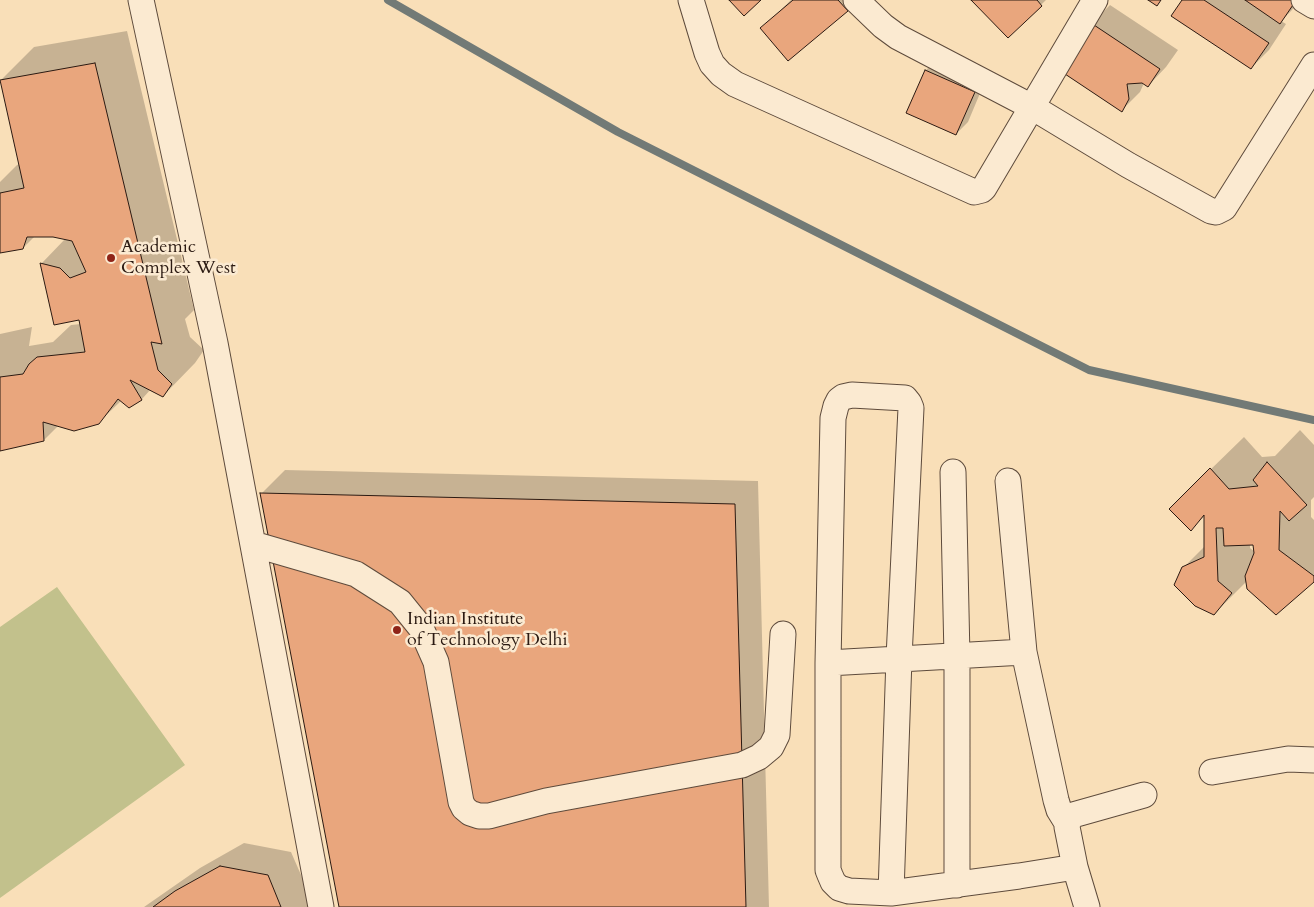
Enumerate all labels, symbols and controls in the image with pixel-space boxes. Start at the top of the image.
place label: Academic Complex West [121,237,236,280]
marker: Academic Complex West [105,252,117,264]
place label: Indian Institute of Technology Delhi [407,609,568,652]
marker: Indian Institute of Technology Delhi [391,624,403,636]

